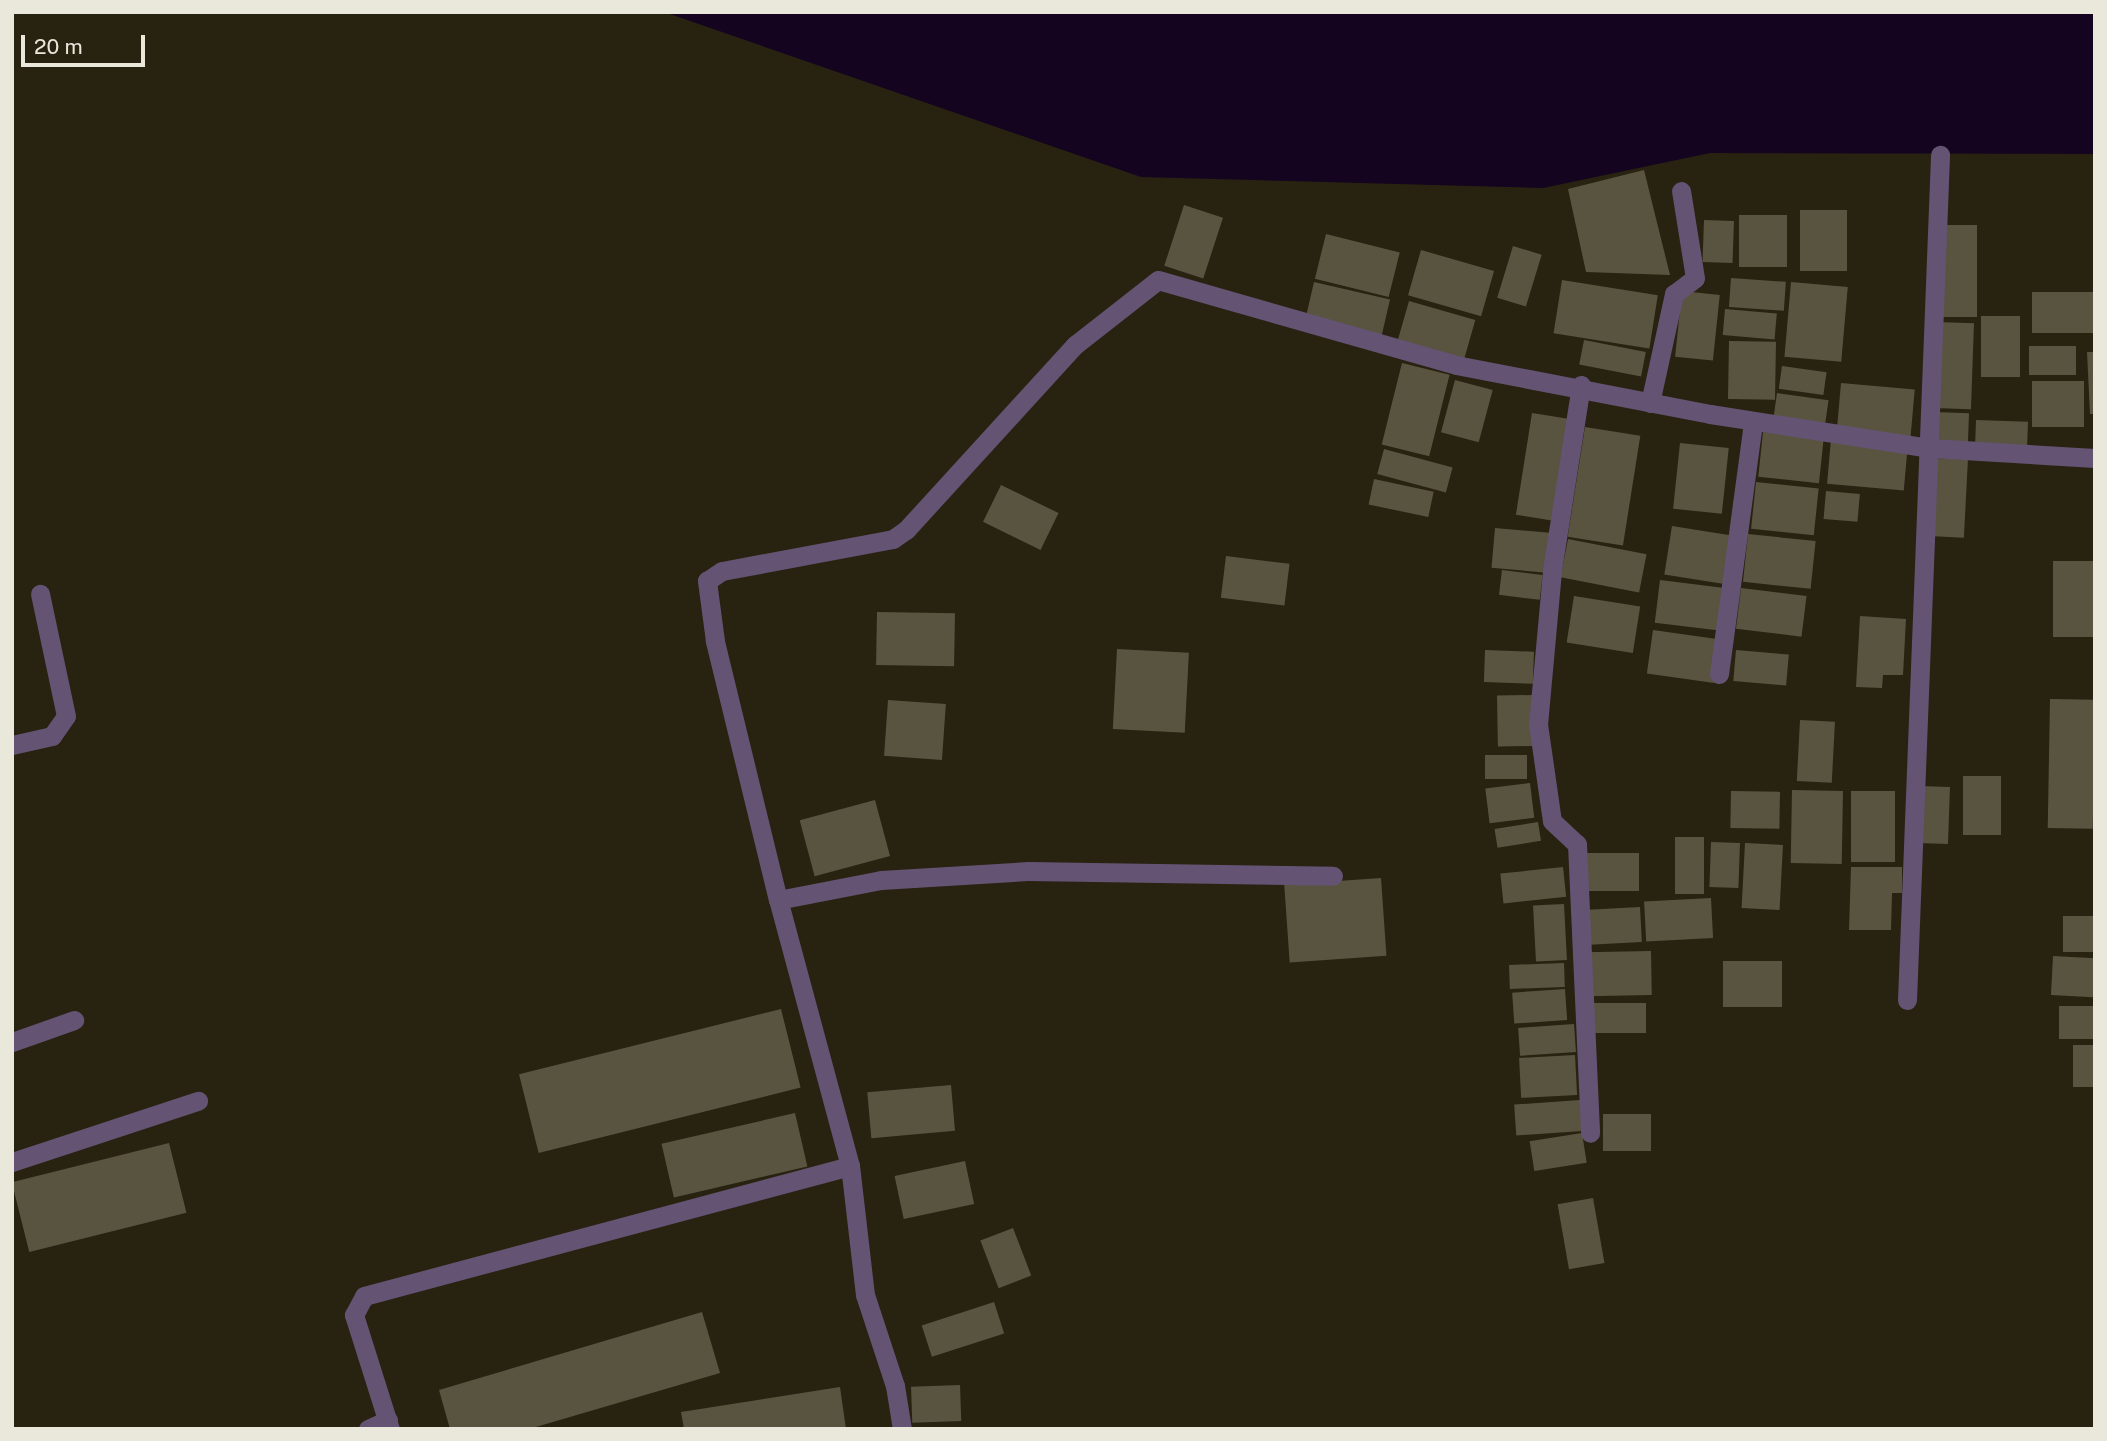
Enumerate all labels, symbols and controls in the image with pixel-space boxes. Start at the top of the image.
scale bar [24,21,149,65]
text: 20 m [34,34,83,59]

